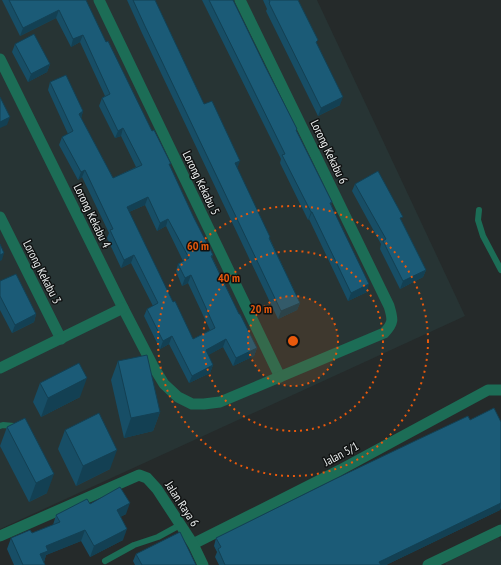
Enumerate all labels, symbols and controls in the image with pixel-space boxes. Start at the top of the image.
street label: Lorong Kekabu 6 [308,117,351,186]
street label: Lorong Kekabu 5 [180,148,223,217]
street label: Lorong Kekabu 4 [71,181,115,251]
street label: Lorong Kekabu 3 [20,237,65,306]
text: 60 m [187,238,209,253]
text: 40 m [218,270,240,285]
text: 20 m [250,301,272,316]
centre of rings [286,334,300,348]
street label: Jalan 5/1 [320,438,361,469]
street label: Jalan Raya 6 [162,477,203,529]

